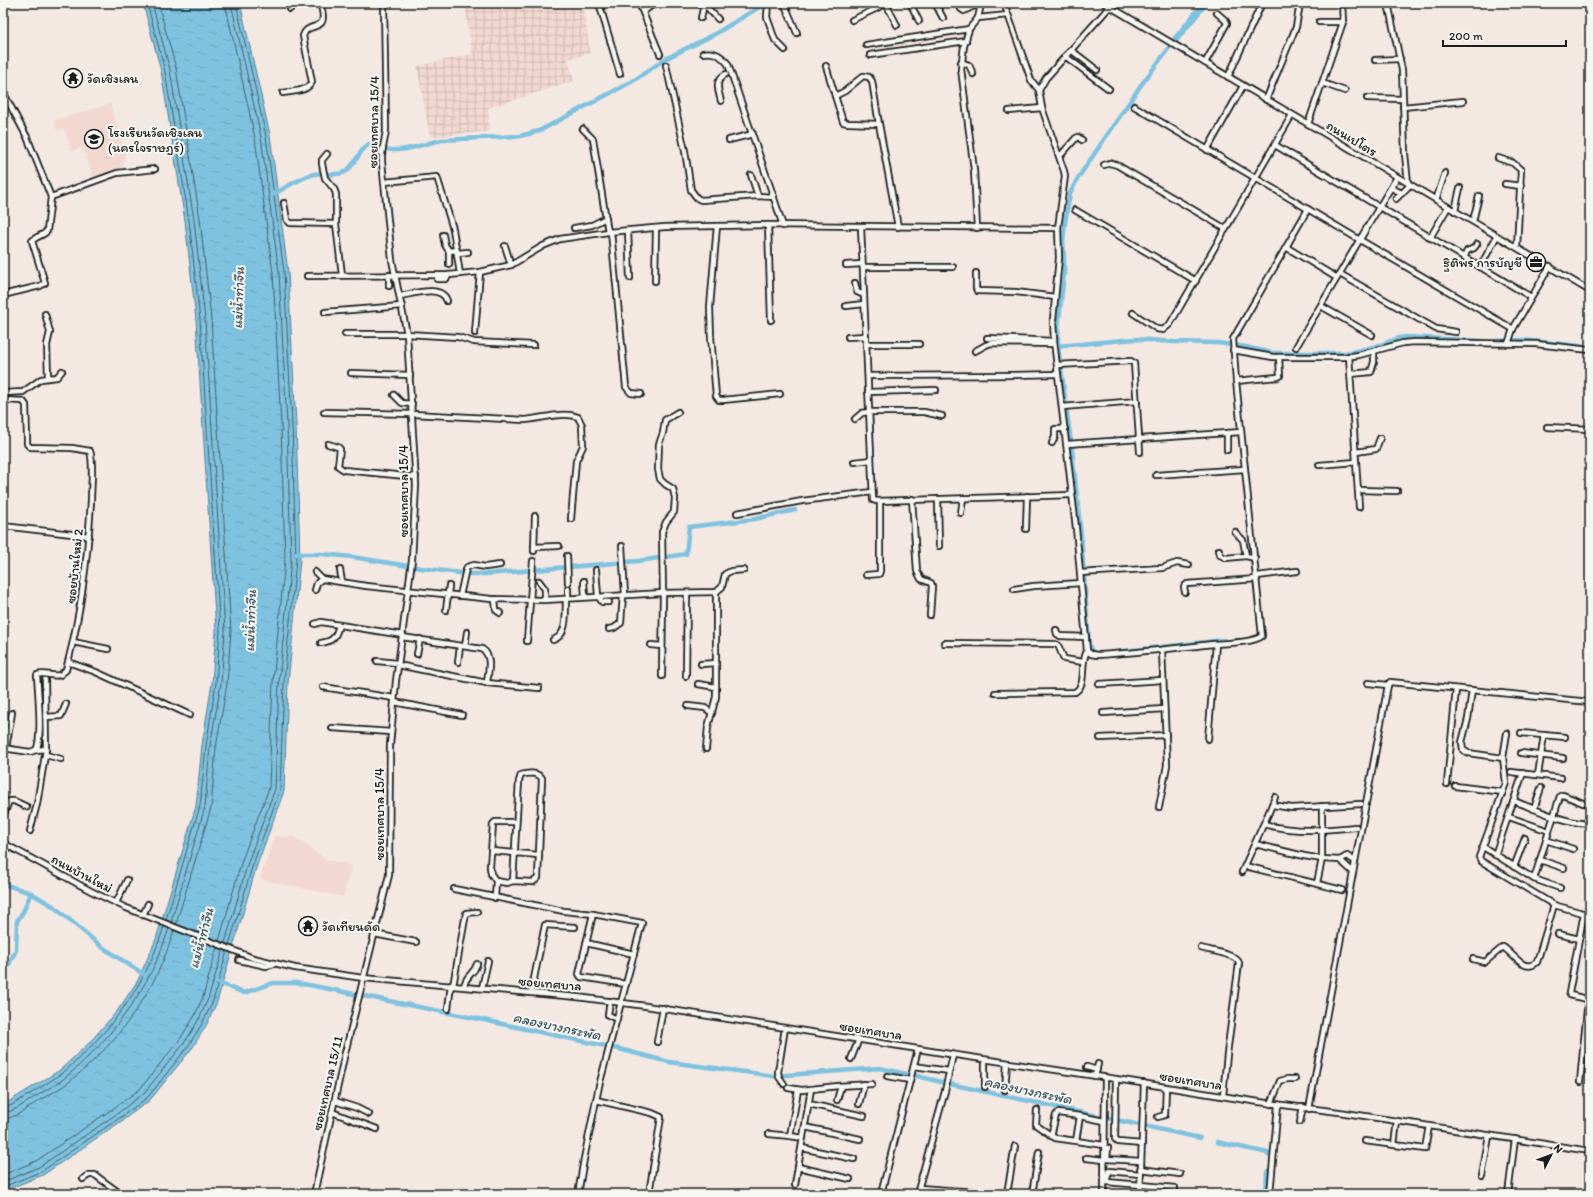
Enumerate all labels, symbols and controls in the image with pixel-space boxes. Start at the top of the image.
scale bar [1443,22,1566,48]
text: 200 m [1449,29,1483,43]
temple icon: วัดเชิงเลน [62,67,84,89]
place label: วัดเชิงเลน [87,71,139,86]
street label: ซอยเทศบาล 15/4 [365,76,382,168]
street label: ถนนเปโตร [1324,117,1380,159]
place label: โรงเรียนวัดเชิงเลน (นครใจราษฎร์) [107,125,203,155]
school or university icon: โรงเรียนวัดเชิงเลน (นครใจราษฎร์) [83,128,105,150]
office icon: ฐิติพร การบัญชี [1525,251,1547,273]
place label: ฐิติพร การบัญชี [1443,255,1522,272]
water label: แม่น้ำท่าจีน [228,266,248,329]
street label: ซอยเทศบาล 15/4 [396,445,411,537]
street label: ซอยบ้านใหม่ 2 [63,528,86,604]
water label: แม่น้ำท่าจีน [240,589,260,652]
street label: ซอยเทศบาล 15/4 [372,768,387,860]
street label: ถนนบ้านใหม่ [49,851,115,896]
water label: แม่น้ำท่าจีน [184,905,218,970]
temple icon: วัดเทียนดัด [297,915,319,937]
place label: วัดเทียนดัด [322,919,380,934]
street label: ซอยเทศบาล [518,973,582,994]
water label: คลองบางกระพัด [511,1009,602,1044]
street label: ซอยเทศบาล [838,1018,903,1043]
street label: ซอยเทศบาล 15/11 [309,1034,346,1132]
street label: ซอยเทศบาล [1158,1068,1223,1093]
water label: คลองบางกระพัด [982,1073,1073,1108]
north arrow [1531,1135,1571,1175]
text: N [1551,1142,1565,1156]

